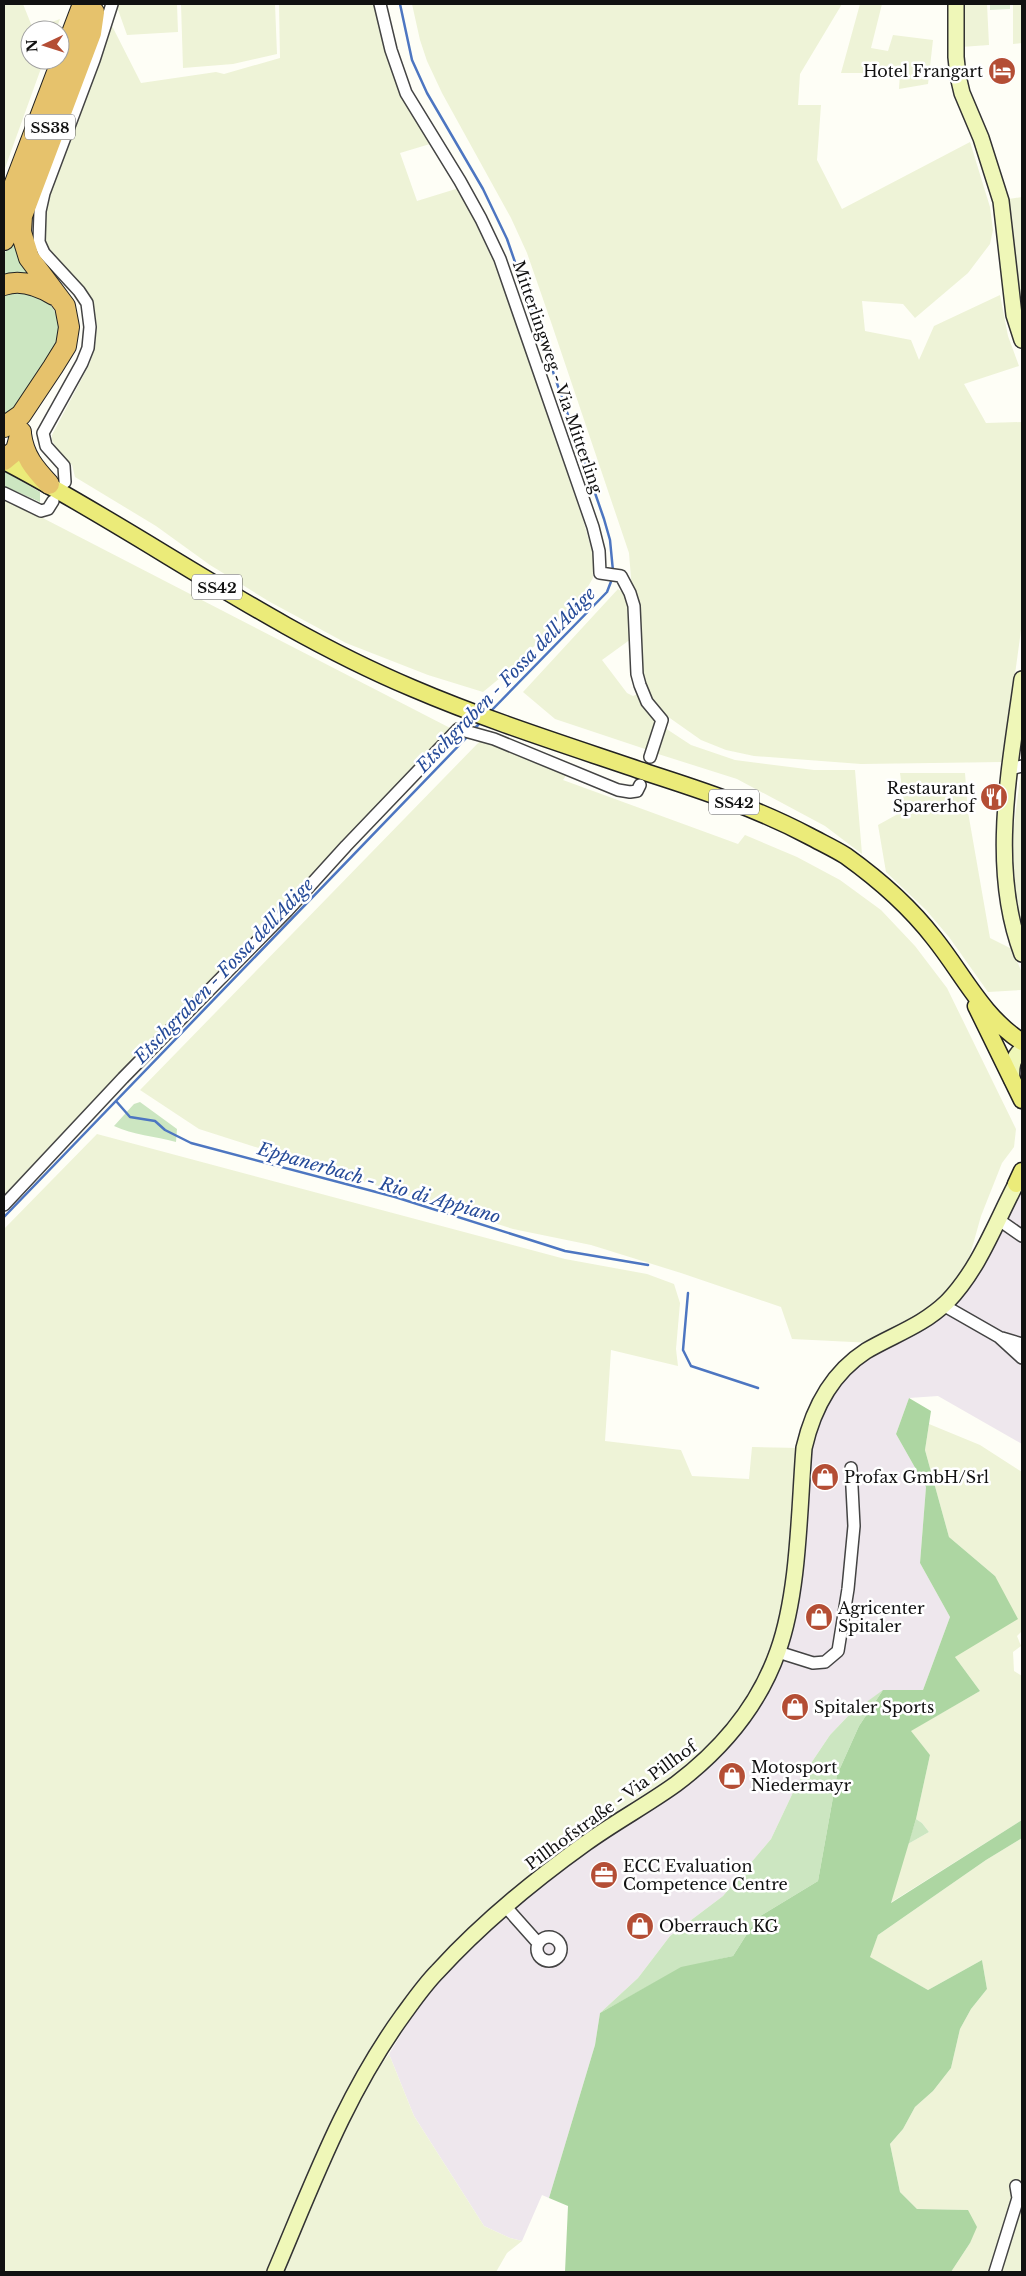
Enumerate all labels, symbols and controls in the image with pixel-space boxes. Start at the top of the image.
north arrow [20,20,70,70]
text: N [23,39,41,53]
hotel icon: Hotel Frangart [987,56,1017,86]
place label: Hotel Frangart [863,61,983,81]
road number: SS38 [25,114,75,140]
street label: Mitterlingweg - Via Mitterling [509,258,607,497]
road number: SS42 [192,574,242,600]
water label: Etschgraben - Fossa dell'Adige [411,583,600,778]
place label: Restaurant Sparerhof [887,778,977,816]
restaurant icon: Restaurant Sparerhof [979,782,1009,812]
road number: SS42 [709,790,759,814]
water label: Etschgraben - Fossa dell'Adige [129,874,318,1069]
water label: Eppanerbach - Rio di Appiano [254,1137,503,1228]
shop icon: Profax GmbH/Srl [810,1462,840,1492]
place label: Profax GmbH/Srl [844,1467,989,1487]
place label: Agricenter Spitaler [837,1598,925,1636]
shop icon: Agricenter Spitaler [804,1602,834,1632]
shop icon: Spitaler Sports [780,1692,810,1722]
place label: Spitaler Sports [814,1697,934,1717]
street label: Pillhofstraße - Via Pillhof [521,1735,702,1874]
place label: Motosport Niedermayr [751,1757,851,1795]
shop icon: Motosport Niedermayr [717,1761,747,1791]
place label: ECC Evaluation Competence Centre [623,1856,788,1894]
office icon: ECC Evaluation Competence Centre [589,1860,619,1890]
shop icon: Oberrauch KG [625,1911,655,1941]
place label: Oberrauch KG [659,1916,779,1936]

